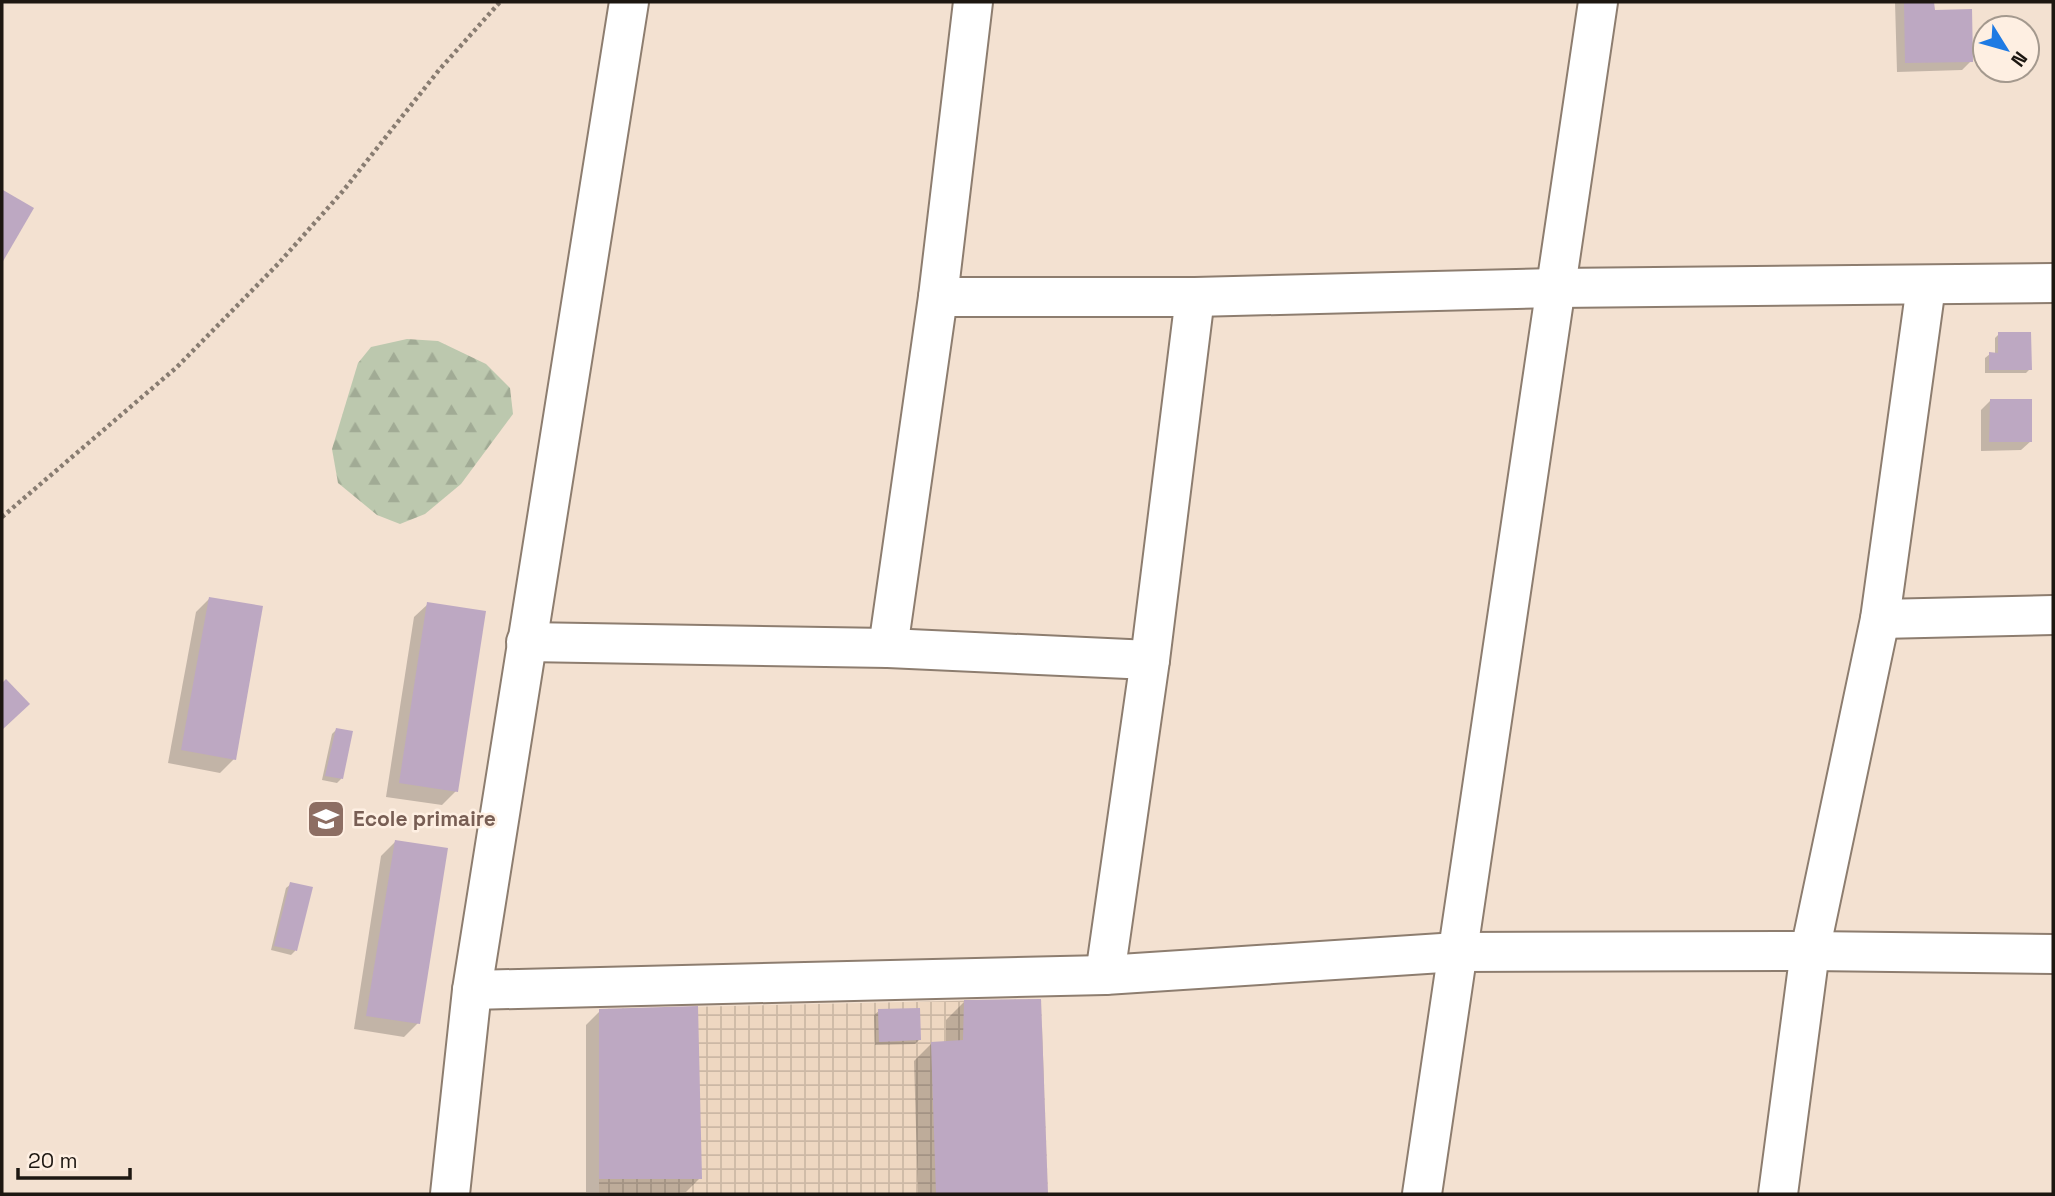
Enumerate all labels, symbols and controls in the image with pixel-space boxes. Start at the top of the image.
north arrow [1971,14,2041,84]
text: N [2005,46,2033,72]
school or university icon: Ecole primaire [305,798,347,840]
place label: Ecole primaire [353,805,496,832]
scale bar [18,1136,130,1180]
text: 20 m [28,1147,78,1174]

